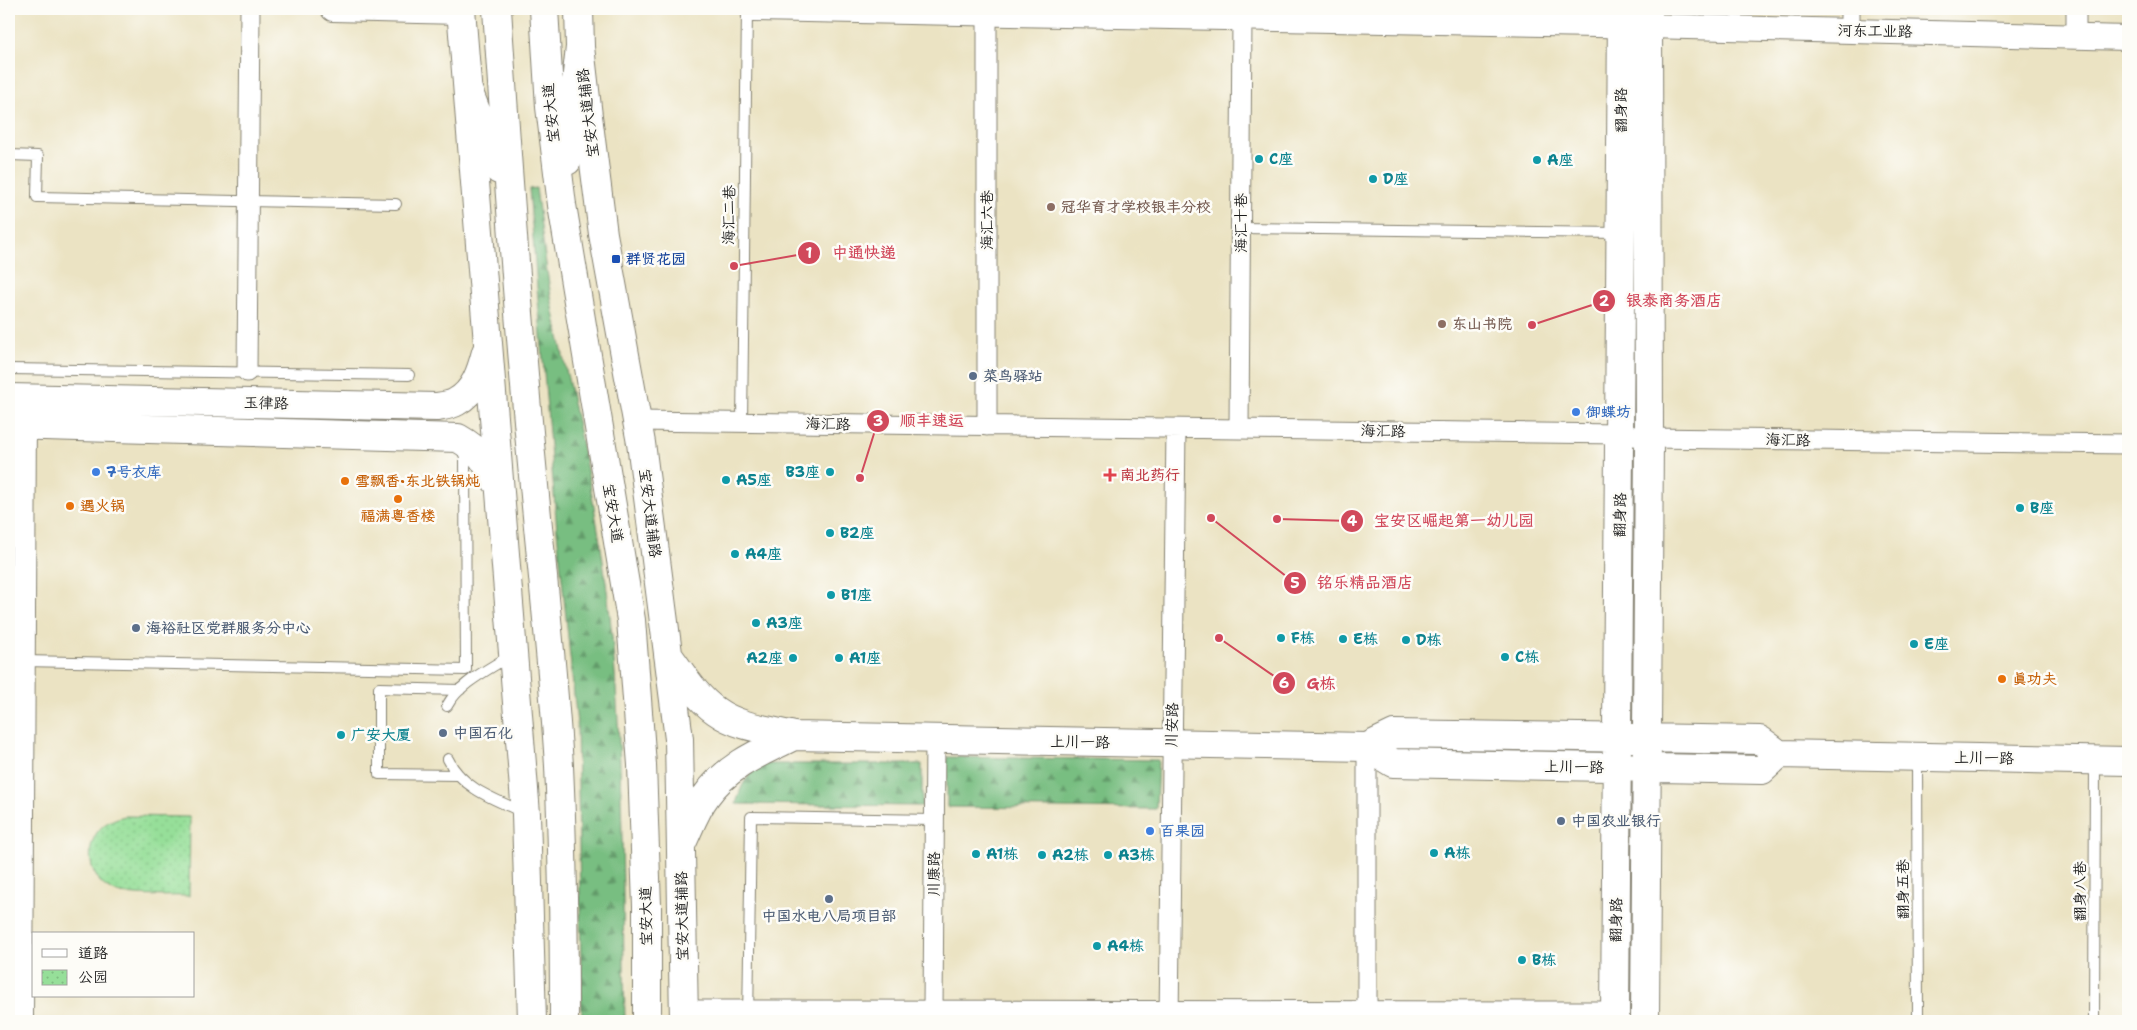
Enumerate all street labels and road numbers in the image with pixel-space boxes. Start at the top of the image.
street label: 河东工业路 [1837,20,1913,42]
street label: 宝安大道辅路 [573,67,603,159]
street label: 宝安大道 [538,82,564,144]
street label: 翻身路 [1611,87,1631,133]
street label: 海汇二巷 [718,185,740,245]
street label: 海汇六巷 [977,190,997,250]
street label: 海汇十巷 [1231,193,1251,253]
street label: 玉律路 [243,393,289,413]
street label: 海汇路 [805,414,851,434]
street label: 海汇路 [1360,421,1406,441]
street label: 海汇路 [1765,430,1811,450]
street label: 宝安大道辅路 [635,467,665,559]
street label: 宝安大道 [598,482,628,544]
street label: 翻身路 [1610,492,1630,538]
street label: 川安路 [1162,702,1182,748]
street label: 上川一路 [1050,731,1110,753]
street label: 上川一路 [1954,747,2014,769]
street label: 上川一路 [1544,756,1604,778]
street label: 川康路 [924,851,944,897]
street label: 翻身五巷 [1893,859,1913,919]
street label: 翻身八巷 [2070,861,2090,921]
street label: 宝安大道辅路 [671,871,693,961]
street label: 宝安大道 [635,886,657,946]
street label: 翻身路 [1606,897,1626,943]

